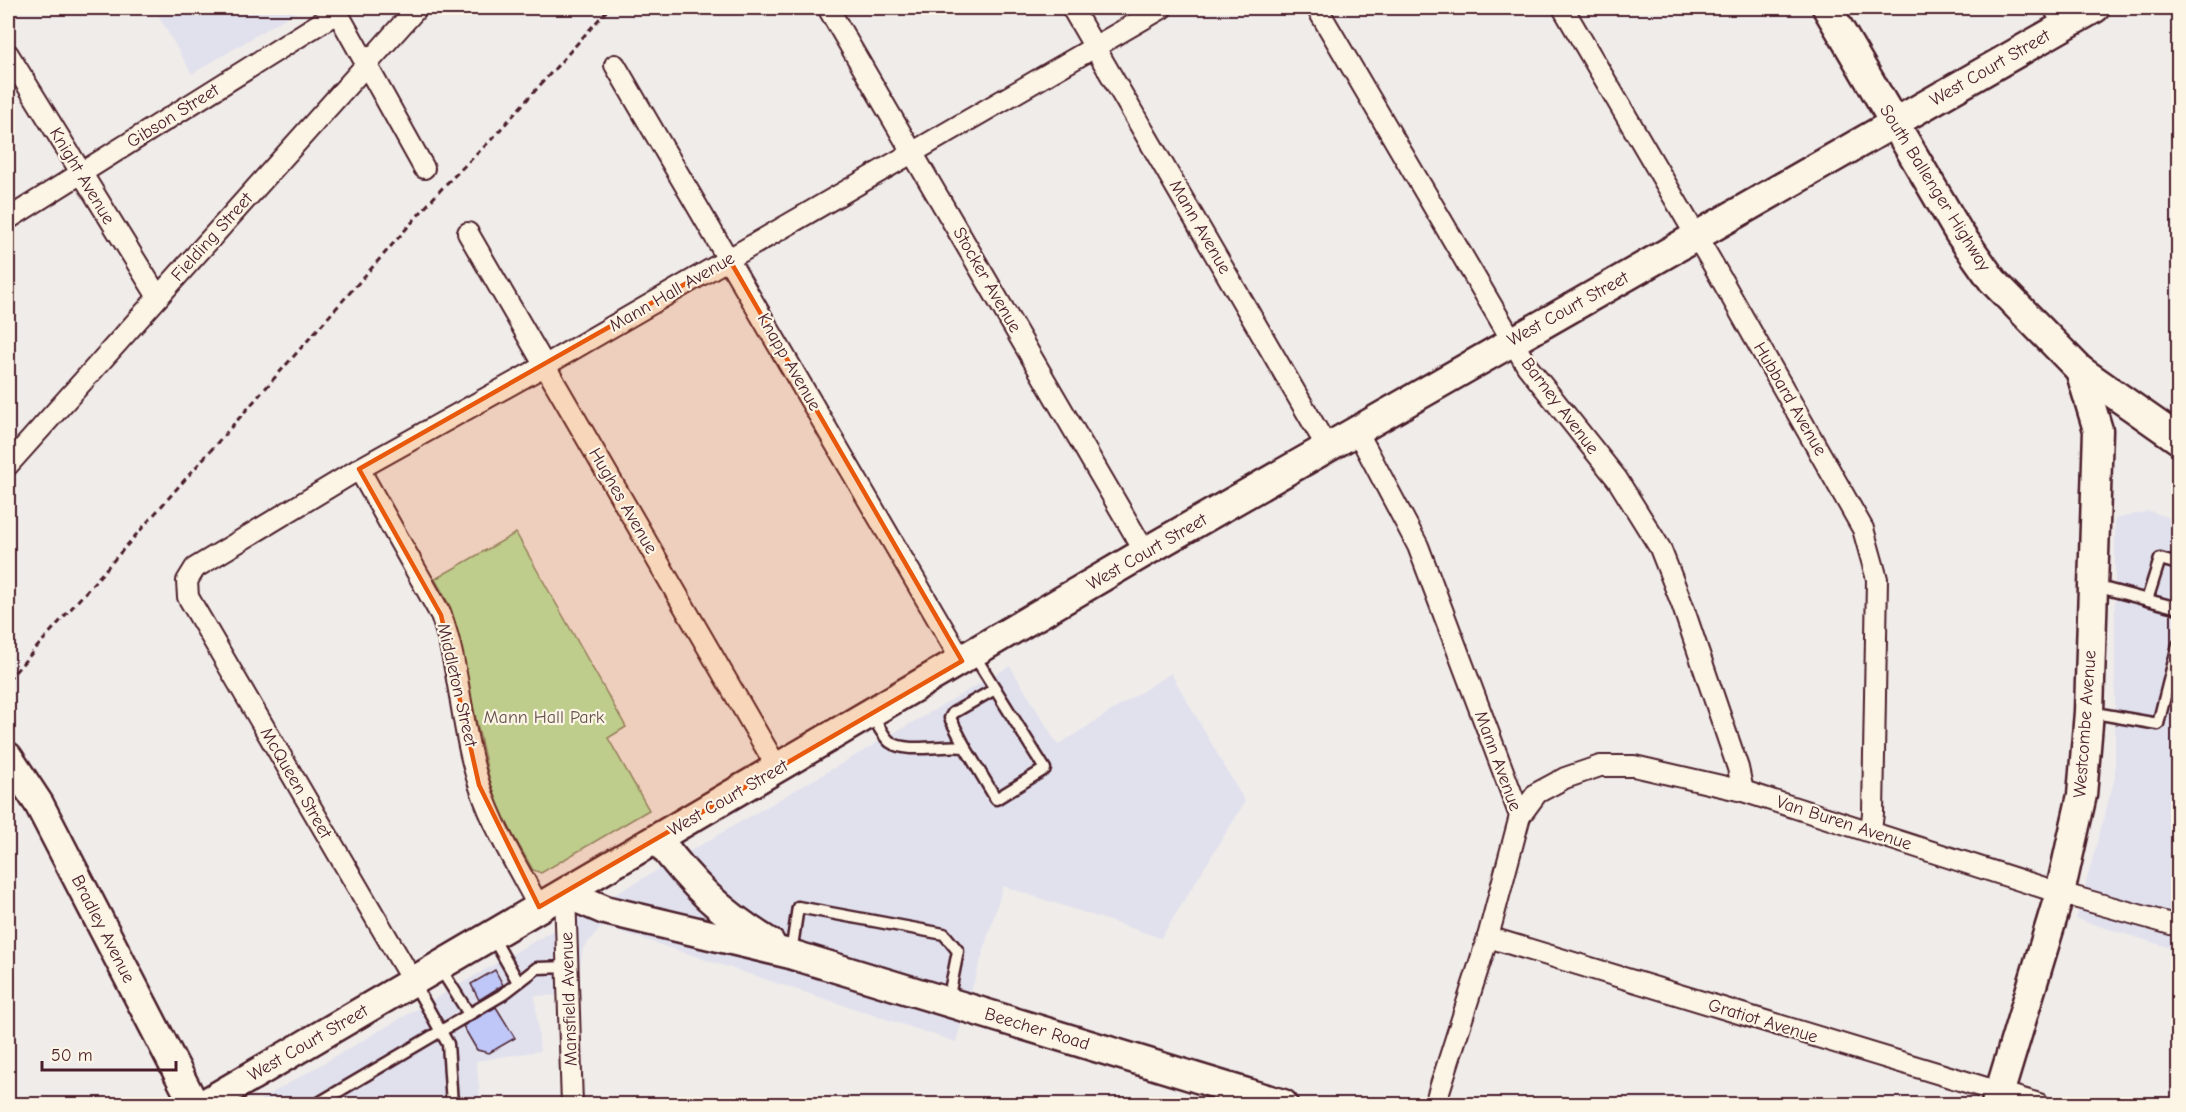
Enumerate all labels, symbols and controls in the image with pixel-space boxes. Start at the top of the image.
street label: West Court Street [1926,25,2055,111]
street label: Gibson Street [123,79,224,153]
street label: South Ballenger Highway [1875,101,1995,276]
street label: Knight Avenue [45,124,119,228]
street label: Mann Avenue [1165,176,1235,278]
street label: Fielding Street [167,188,258,286]
street label: Stocker Avenue [948,224,1026,336]
street label: Mann Hall Avenue [606,248,738,336]
street label: West Court Street [1504,267,1633,351]
street label: Knapp Avenue [753,309,825,415]
street label: Hubbard Avenue [1749,338,1831,460]
street label: Barney Avenue [1517,354,1603,458]
street label: Hughes Avenue [584,444,662,558]
street label: West Court Street [1083,509,1212,595]
street label: Middleton Street [433,621,482,750]
street label: Westcombe Avenue [2069,649,2101,799]
park label: Mann Hall Park [484,707,605,728]
street label: Mann Avenue [1470,708,1526,814]
street label: McQueen Street [256,724,337,843]
street label: West Court Street [664,755,793,841]
street label: Van Buren Avenue [1774,791,1914,855]
street label: Bradley Avenue [67,871,139,987]
street label: Mansfield Avenue [556,931,582,1067]
street label: Gratiot Avenue [1706,994,1820,1048]
street label: West Court Street [244,1000,373,1086]
street label: Beecher Road [982,1003,1092,1055]
scale bar [42,1034,176,1072]
text: 50 m [51,1045,93,1066]

